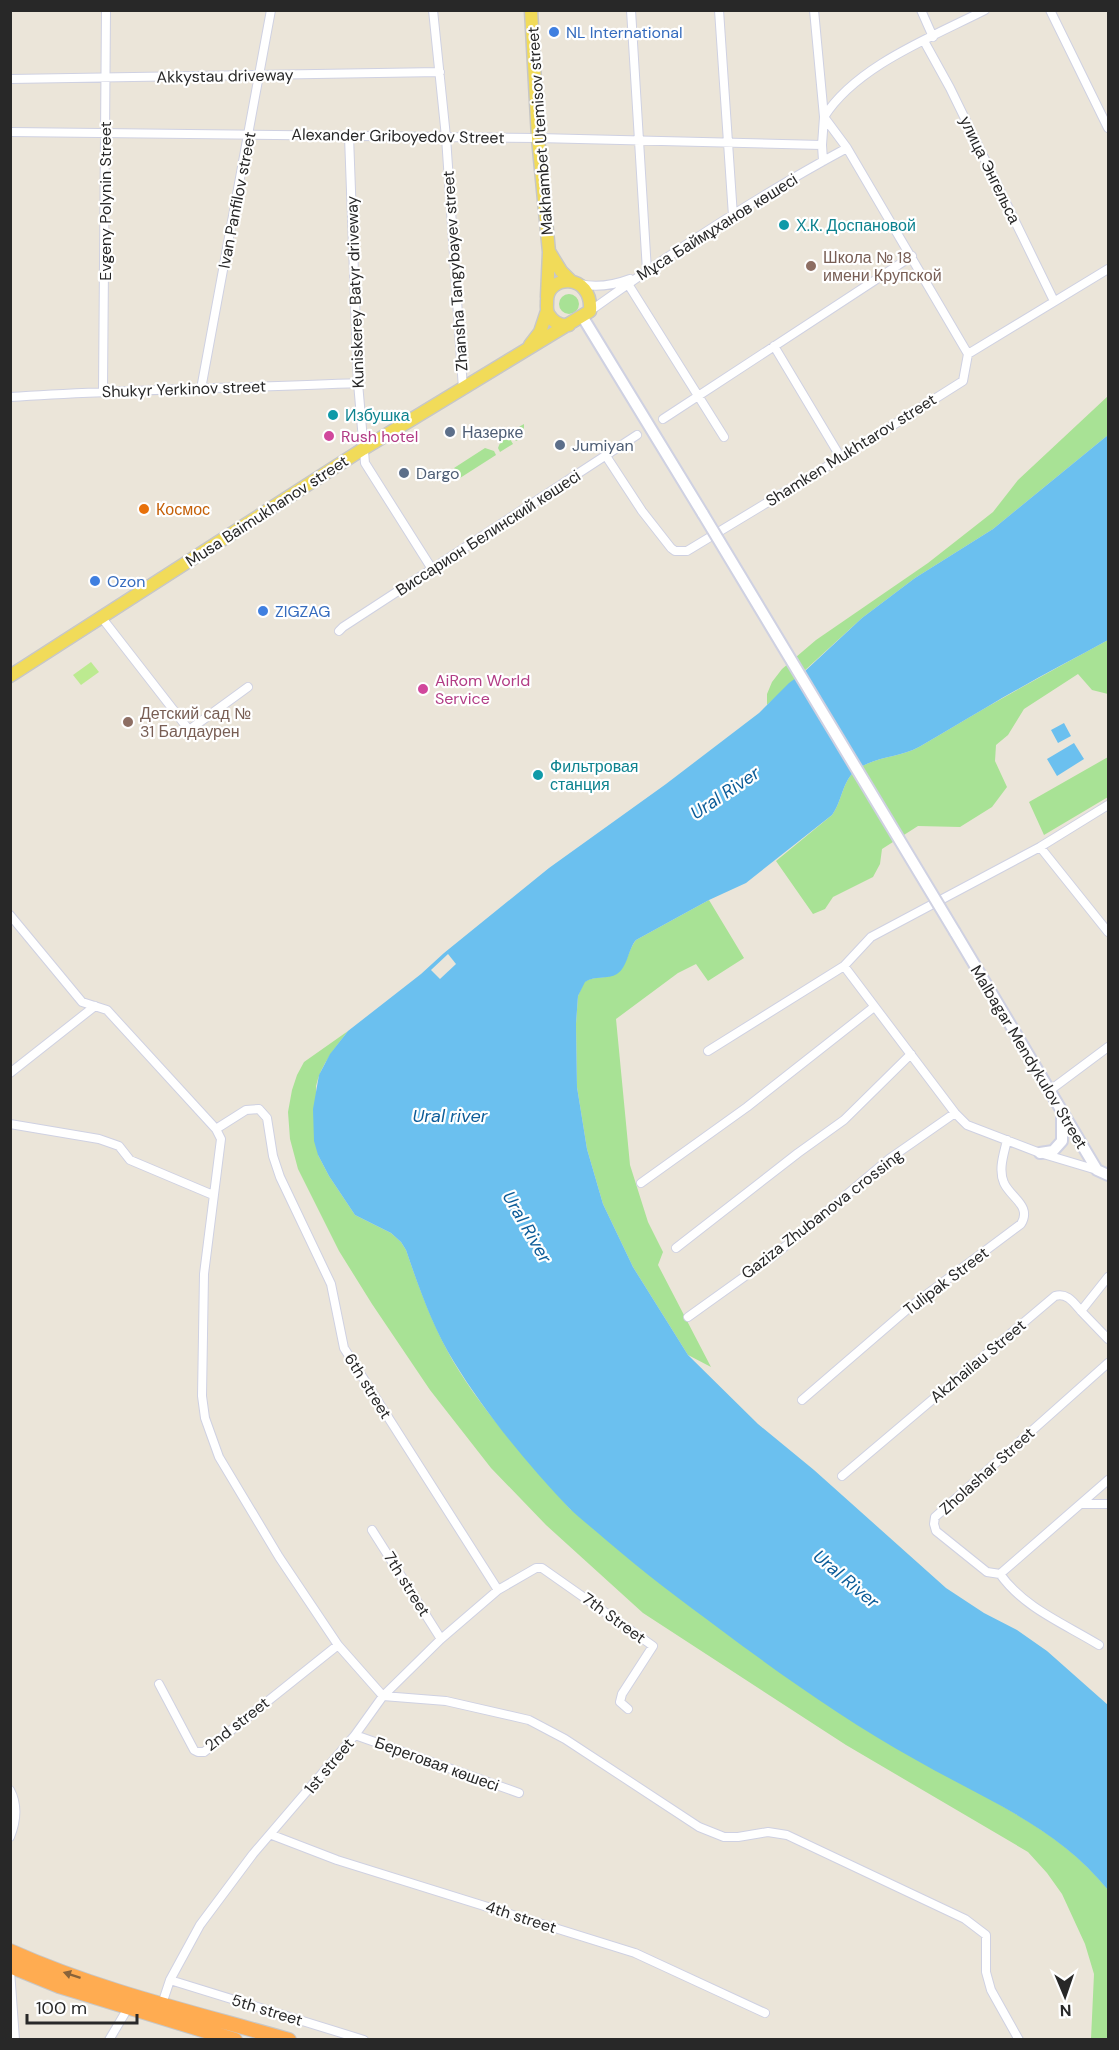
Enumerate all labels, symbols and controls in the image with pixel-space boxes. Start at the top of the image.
place label: NL International [566,22,682,43]
marker: NL International [547,25,561,39]
street label: Makhambet Utemisov street [522,26,558,236]
street label: Akkystau driveway [156,64,294,88]
street label: улица Энгельса [955,113,1025,227]
street label: Evgeny Polynin Street [95,121,116,281]
street label: Alexander Griboyedov Street [291,124,505,148]
street label: Ivan Panfilov street [213,130,261,270]
street label: Мұса Баймұханов көшесі [632,169,802,285]
street label: Zhansha Tangybayev street [438,170,472,372]
street label: Kuniskerey Batyr driveway [341,195,369,389]
place label: Х.К. Доспановой [796,215,916,236]
marker: Х.К. Доспановой [777,218,791,232]
place label: Школа № 18 имени Крупской [823,247,942,286]
marker: Школа № 18 имени Крупской [804,259,818,273]
street label: Shukyr Yerkinov street [102,376,266,402]
street label: Shamken Mukhtarov street [762,389,940,511]
place label: Избушка [345,405,410,426]
marker: Избушка [326,408,340,422]
place label: Назерке [462,422,523,443]
marker: Назерке [443,425,457,439]
place label: Rush hotel [341,426,418,447]
marker: Rush hotel [322,429,336,443]
place label: Jumiyan [572,435,634,456]
marker: Jumiyan [553,438,567,452]
street label: Musa Baimukhanov street [182,450,352,572]
place label: Dargo [416,463,460,484]
street label: Виссарион Белинский көшесі [391,465,585,601]
marker: Dargo [397,466,411,480]
place label: Космос [156,499,210,520]
marker: Космос [137,502,151,516]
place label: Ozon [107,571,145,592]
marker: Ozon [88,574,102,588]
place label: ZIGZAG [275,601,330,622]
marker: ZIGZAG [256,604,270,618]
place label: AiRom World Service [435,670,530,709]
marker: AiRom World Service [416,682,430,696]
place label: Детский сад № 31 Балдаурен [140,703,251,742]
marker: Детский сад № 31 Балдаурен [121,715,135,729]
place label: Фильтровая станция [550,756,639,795]
water label: Ural River [686,760,766,825]
marker: Фильтровая станция [531,768,545,782]
street label: Malbagar Mendykulov Street [966,961,1092,1153]
water label: Ural river [413,1104,489,1128]
street label: Gaziza Zhubanova crossing [737,1144,907,1284]
water label: Ural River [497,1187,558,1268]
street label: Tulipak Street [899,1242,993,1320]
street label: Akzhailau Street [926,1315,1030,1407]
street label: 6th street [340,1349,396,1423]
street label: Zholashar Street [935,1423,1039,1519]
water label: Ural River [808,1544,885,1614]
street label: 7th street [379,1548,435,1620]
street label: 7th Street [578,1588,650,1648]
street label: 2nd street [200,1692,274,1756]
street label: Береговая көшесі [372,1732,502,1796]
street label: 1st street [299,1734,359,1798]
street label: 4th street [483,1896,559,1938]
north arrow [1035,1966,1095,2026]
one-way arrow [63,1970,81,1979]
scale bar [27,1987,136,2025]
street label: 5th street [229,1989,305,2031]
text: 100 m [36,1996,87,2020]
text: N [1059,2000,1072,2021]

